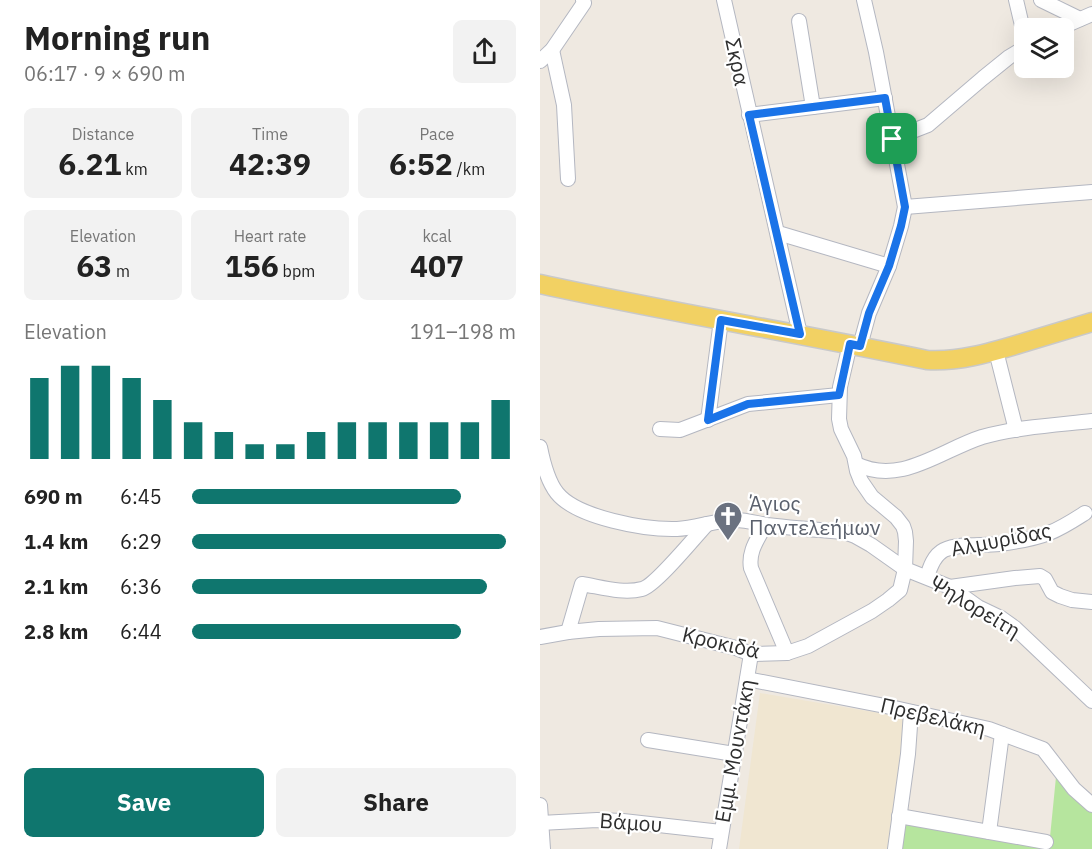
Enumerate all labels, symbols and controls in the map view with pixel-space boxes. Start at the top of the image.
text: Morning run [24,16,210,59]
map controls [1014,18,1074,78]
button: layers [1014,18,1074,78]
button: share [453,20,516,83]
street label: Σκρα [719,35,757,88]
text: 06:17 · 9 × 690 m [24,60,185,87]
pin [866,113,917,164]
icon: arrive [875,122,908,155]
text: Distance [72,124,134,144]
text: Time [252,124,288,144]
text: Pace [420,124,454,144]
text: 6.21 [58,144,122,183]
text: 42:39 [229,144,311,183]
text: 6:52 [389,144,453,183]
text: km [122,159,148,179]
text: /km [453,159,485,179]
text: Elevation [70,226,136,246]
text: Heart rate [234,226,306,246]
text: kcal [422,226,452,246]
text: 63 [76,246,112,285]
text: 156 [225,246,279,285]
text: 407 [410,246,464,285]
text: m [112,261,130,281]
text: bpm [279,261,315,281]
text: Elevation [24,318,107,345]
text: 191–198 m [410,318,516,345]
text: 690 m [24,483,83,510]
text: 6:45 [120,483,162,510]
place label: Άγιος Παντελεήμων [749,489,881,541]
church icon: Άγιος Παντελεήμων [712,500,744,542]
street label: Αλμυρίδας [948,516,1053,562]
text: 1.4 km [24,528,88,555]
text: 6:29 [120,528,162,555]
street label: Ψηλορείτη [925,568,1026,644]
text: 2.1 km [24,573,88,600]
text: 6:36 [120,573,162,600]
text: 2.8 km [24,618,88,645]
text: 6:44 [120,618,162,645]
street label: Κροκιδά [680,619,763,665]
street label: Εμμ. Μουντάκη [708,677,760,825]
street label: Πρεβελάκη [878,690,989,742]
button: Save [24,768,264,837]
button: Share [276,768,516,837]
street label: Βάμου [599,806,664,838]

